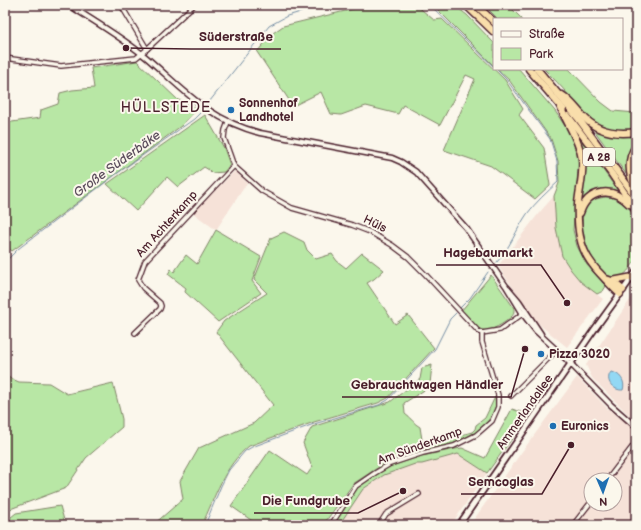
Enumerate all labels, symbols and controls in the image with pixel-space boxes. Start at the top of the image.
legend [493,18,623,70]
callout: Süderstraße [191,24,281,49]
text: Straße [529,27,565,42]
text: Süderstraße [199,29,273,45]
text: Park [529,47,553,62]
place label: Sonnenhof Landhotel [239,96,298,125]
district label: HÜLLSTEDE [121,98,211,116]
marker: Sonnenhof Landhotel [226,105,236,115]
water label: Große Süderbäke [70,127,164,201]
road number: A 28 [583,148,615,166]
street label: Am Achterkamp [133,187,201,261]
street label: Hüls [361,212,389,236]
callout: Hagebaumarkt [436,240,541,265]
text: Hagebaumarkt [443,245,533,261]
place label: Pizza 3020 [549,347,610,362]
marker: Pizza 3020 [536,349,546,359]
callout: Gebrauchtwagen Händler [342,372,511,397]
street label: Ammerlandallee [494,372,556,452]
text: Gebrauchtwagen Händler [351,377,504,393]
place label: Euronics [561,419,609,434]
marker: Euronics [548,421,558,431]
street label: Am Sünderkamp [376,424,464,468]
callout: Semcoglas [461,469,542,494]
north arrow [583,472,623,512]
text: Semcoglas [468,474,534,490]
callout: Die Fundgrube [254,488,358,513]
text: Die Fundgrube [262,493,351,509]
text: N [599,495,608,508]

